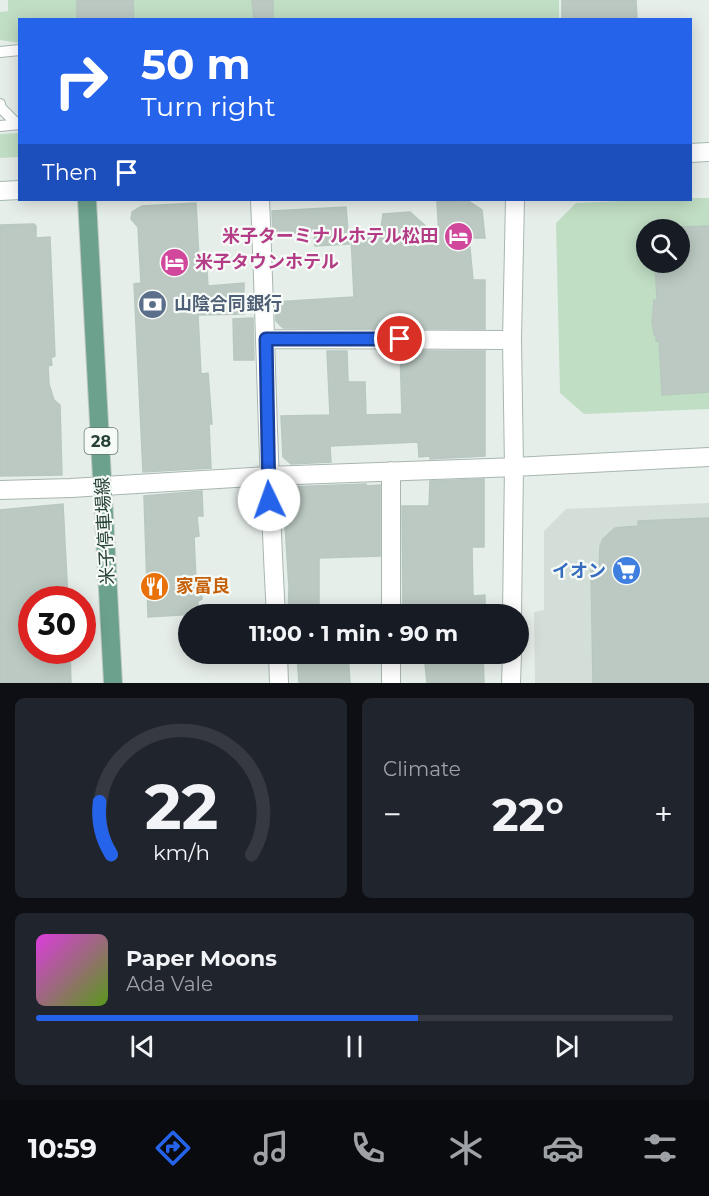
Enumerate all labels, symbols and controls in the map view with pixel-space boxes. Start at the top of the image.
text: 50 m [141,38,250,90]
icon: right [42,42,120,120]
text: Turn right [141,90,276,123]
icon: arrive [110,156,143,189]
text: Then [42,159,98,186]
map controls [636,219,690,273]
button: search [636,219,690,273]
hotel icon: 米子ターミナルホテル松田 [443,220,475,252]
place label: 米子ターミナルホテル松田 [222,225,438,247]
hotel icon: 米子タウンホテル [158,246,190,278]
place label: 米子タウンホテル [195,251,339,273]
bank icon: 山陰合同銀行 [137,288,169,320]
place label: 山陰合同銀行 [174,293,282,315]
pin [374,313,425,364]
icon: arrive [383,322,416,355]
road number: 28 [84,428,118,454]
position arrow [237,468,301,532]
street label: 米子停車場線 [91,476,119,586]
supermarket icon: イオン [611,555,643,587]
place label: イオン [552,560,606,582]
restaurant icon: 家富良 [139,570,171,602]
place label: 家富良 [176,575,230,597]
speed limit sign: 30 [18,586,96,664]
text: 11:00 · 1 min · 90 m [249,620,458,647]
text: Climate [383,757,461,781]
text: 22 [144,769,218,845]
text: 22° [492,787,564,842]
text: − [383,794,402,834]
text: + [654,794,673,834]
text: km/h [152,839,210,865]
text: Paper Moons [126,945,277,972]
text: Ada Vale [126,972,213,996]
icon: previous [126,1030,159,1063]
icon: pause [338,1030,371,1063]
icon: next [550,1030,583,1063]
icon: directions [152,1127,194,1169]
icon: music [250,1127,292,1169]
icon: phone [347,1127,389,1169]
icon: climate [445,1127,487,1169]
icon: car [542,1127,584,1169]
icon: filters [639,1127,681,1169]
text: 10:59 [28,1132,97,1165]

